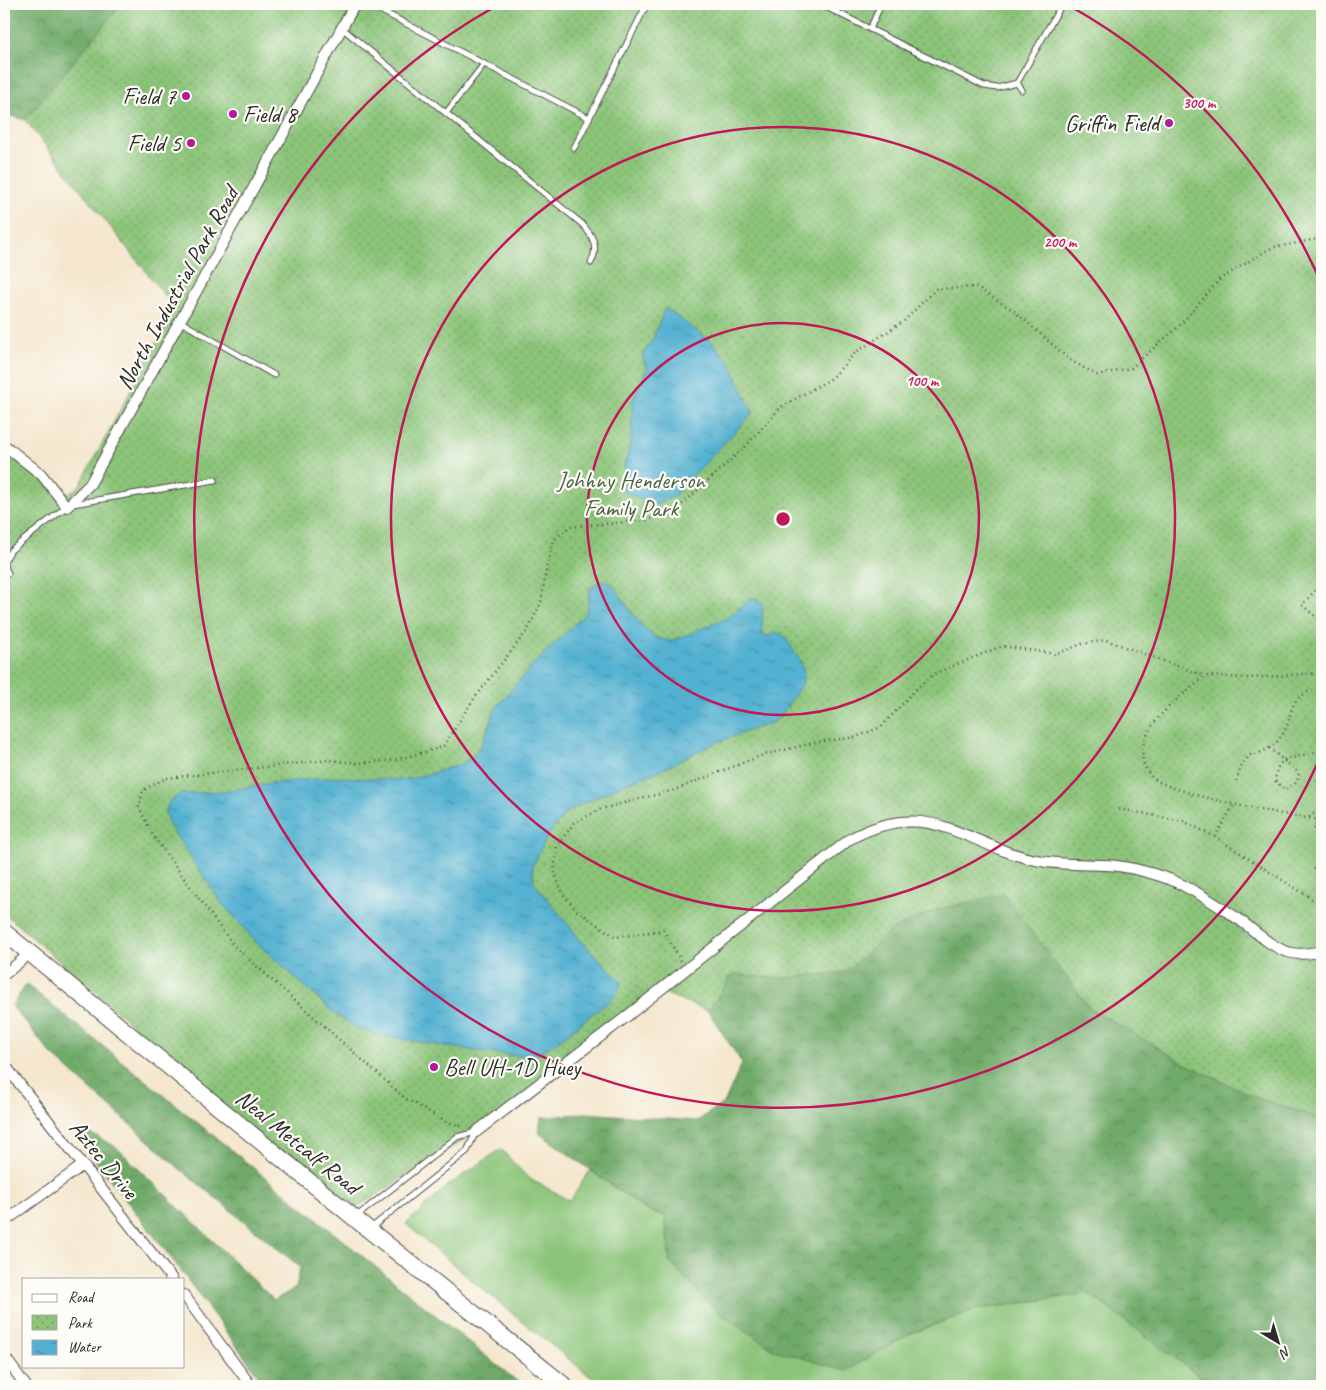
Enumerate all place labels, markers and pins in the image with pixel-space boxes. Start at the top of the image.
place label: Field 7 [122,81,177,111]
marker: Field 7 [180,90,192,102]
place label: Field 8 [243,99,299,129]
marker: Field 8 [227,108,239,120]
place label: Griffin Field [1065,108,1163,138]
marker: Griffin Field [1163,117,1175,129]
place label: Field 5 [127,128,182,158]
marker: Field 5 [185,137,197,149]
centre of rings [774,510,792,528]
place label: Bell UH-1D Huey [444,1052,582,1082]
marker: Bell UH-1D Huey [428,1061,440,1073]

